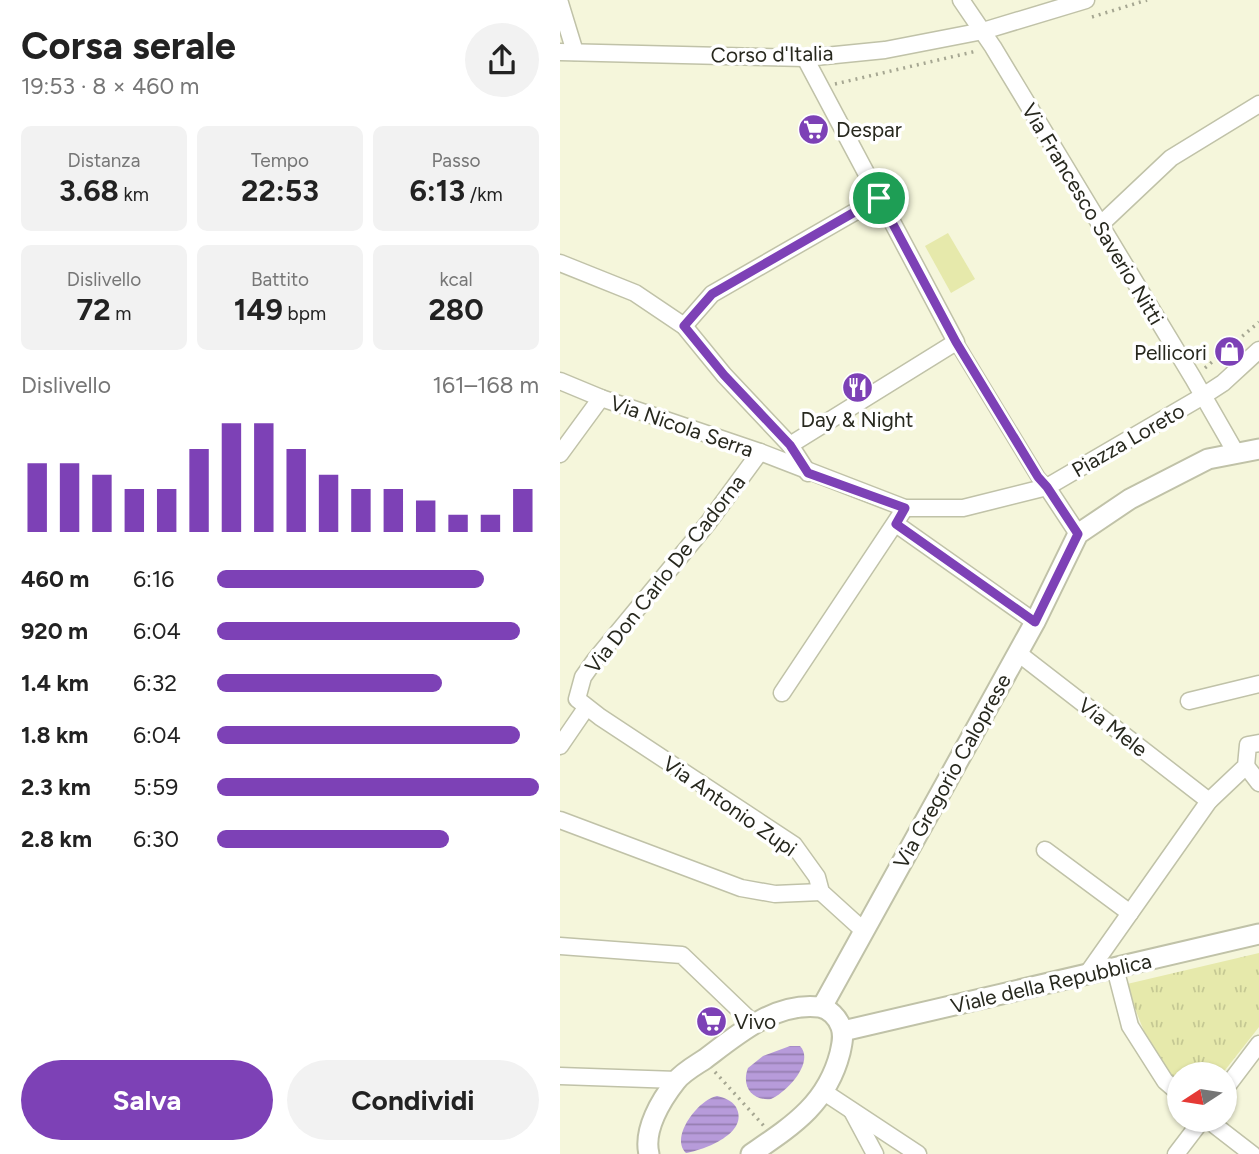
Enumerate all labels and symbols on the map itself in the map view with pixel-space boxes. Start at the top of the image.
street label: Corso d'Italia [711,40,833,68]
street label: Via Francesco Saverio Nitti [1017,99,1169,329]
supermarket icon: Despar [796,112,830,146]
place label: Despar [836,117,902,142]
pin [849,168,909,228]
shop icon: Pellicori [1213,335,1247,369]
place label: Pellicori [1134,340,1207,365]
restaurant icon: Day & Night [840,370,874,404]
street label: Via Nicola Serra [607,390,757,462]
street label: Piazza Loreto [1067,398,1189,482]
place label: Day & Night [800,407,914,432]
street label: Via Don Carlo De Cadorna [580,470,750,678]
street label: Via Gregorio Caloprese [888,669,1016,873]
street label: Via Mele [1074,692,1152,762]
street label: Via Antonio Zupi [658,751,802,861]
street label: Viale della Repubblica [948,948,1154,1018]
supermarket icon: Vivo [694,1004,728,1038]
place label: Vivo [734,1009,776,1034]
north arrow [1167,1062,1237,1132]

